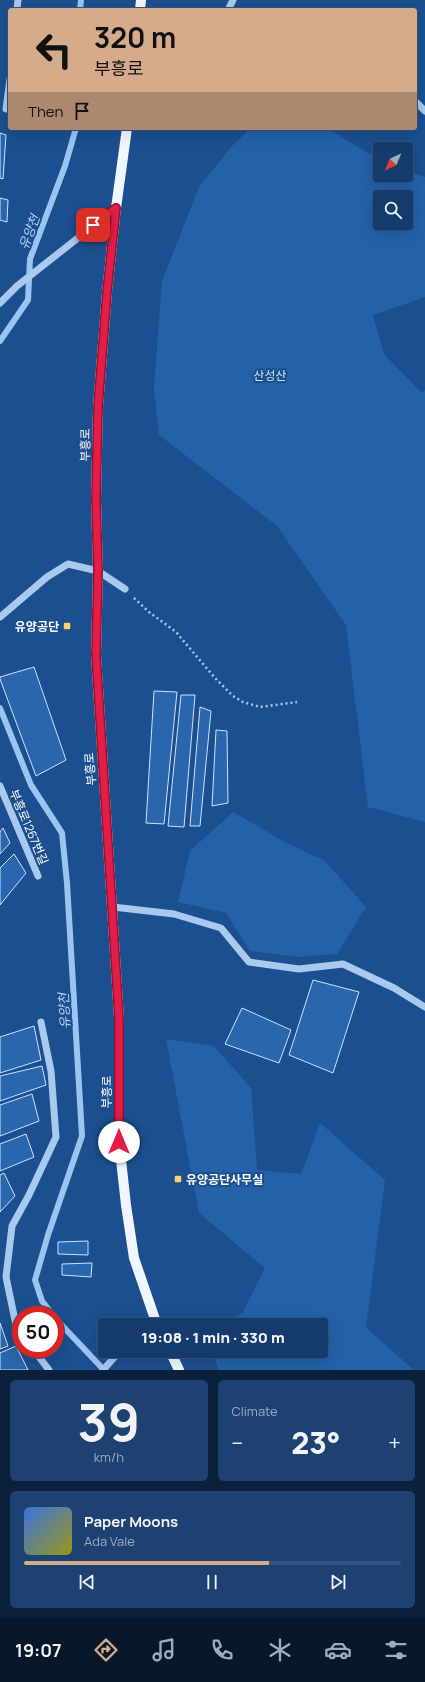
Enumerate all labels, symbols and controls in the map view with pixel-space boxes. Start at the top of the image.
text: 320 m [94,18,176,56]
icon: left [28,24,80,76]
text: 부흥로 [94,56,144,80]
icon: arrive [71,100,93,122]
text: Then [28,101,63,122]
north arrow [373,142,413,182]
map controls [373,142,413,230]
button: search [373,190,413,230]
pin [76,208,110,242]
water label: 유양천 [14,211,44,252]
icon: arrive [82,214,104,236]
park label: 산성산 [253,367,287,384]
street label: 부흥로 [76,428,94,462]
place label: 유양공단 [15,618,59,635]
marker: 유양공단 [62,621,72,631]
street label: 부흥로 [80,752,100,786]
street label: 부흥로1267번길 [6,787,52,867]
water label: 유양천 [54,992,74,1029]
street label: 부흥로 [98,1075,115,1109]
position arrow [98,1121,140,1163]
place label: 유양공단사무실 [186,1171,263,1188]
marker: 유양공단사무실 [173,1174,183,1184]
speed limit sign: 50 [12,1306,64,1358]
text: 19:08 · 1 min · 330 m [141,1327,285,1348]
text: 39 [77,1386,140,1457]
text: Climate [232,1402,278,1420]
text: 23° [291,1422,341,1463]
text: − [232,1428,243,1458]
text: + [388,1428,401,1458]
text: km/h [94,1448,124,1466]
text: Paper Moons [84,1511,178,1532]
text: Ada Vale [84,1532,135,1550]
icon: previous [76,1571,98,1593]
icon: pause [201,1571,223,1593]
icon: next [327,1571,349,1593]
icon: directions [92,1636,120,1664]
icon: music [150,1636,178,1664]
icon: phone [208,1636,236,1664]
icon: climate [266,1636,294,1664]
icon: car [324,1636,352,1664]
icon: filters [382,1636,410,1664]
text: 19:07 [15,1638,62,1662]

